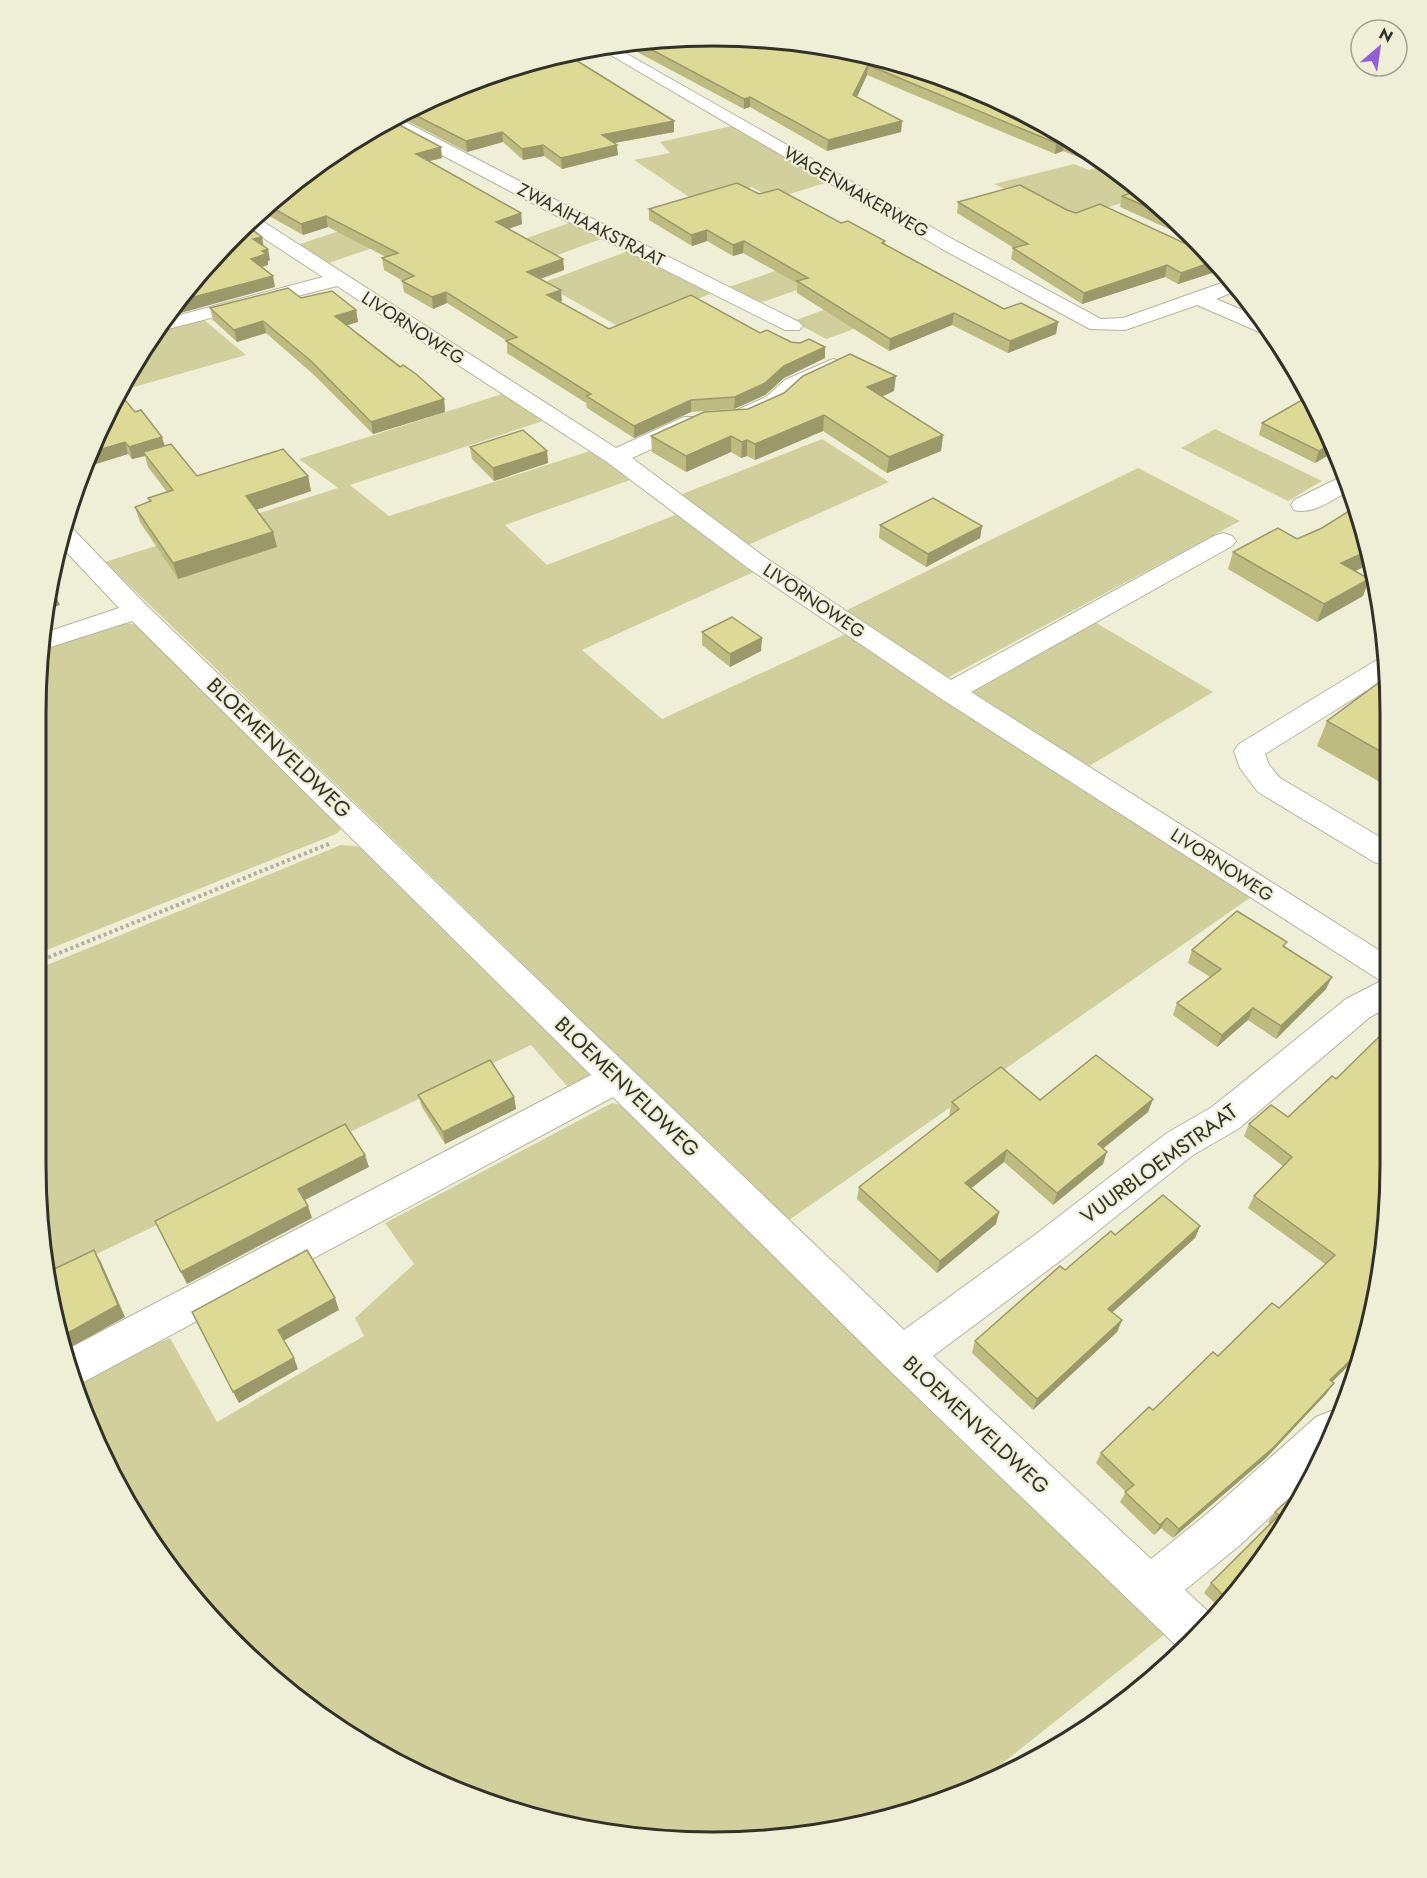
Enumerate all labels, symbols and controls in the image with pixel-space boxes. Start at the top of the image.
north arrow [1349,18,1409,78]
text: N [1375,22,1397,48]
street label: WAGENMAKERWEG [779,140,933,244]
street label: ZWAAIHAAKSTRAAT [513,177,670,274]
street label: LIVORNOWEG [357,285,469,371]
street label: LIVORNOWEG [758,557,870,645]
street label: BLOEMENVELDWEG [200,671,358,825]
street label: LIVORNOWEG [1166,822,1278,908]
street label: BLOEMENVELDWEG [548,1010,706,1164]
street label: VUURBLOEMSTRAAT [1074,1097,1244,1231]
street label: BLOEMENVELDWEG [896,1349,1056,1501]

